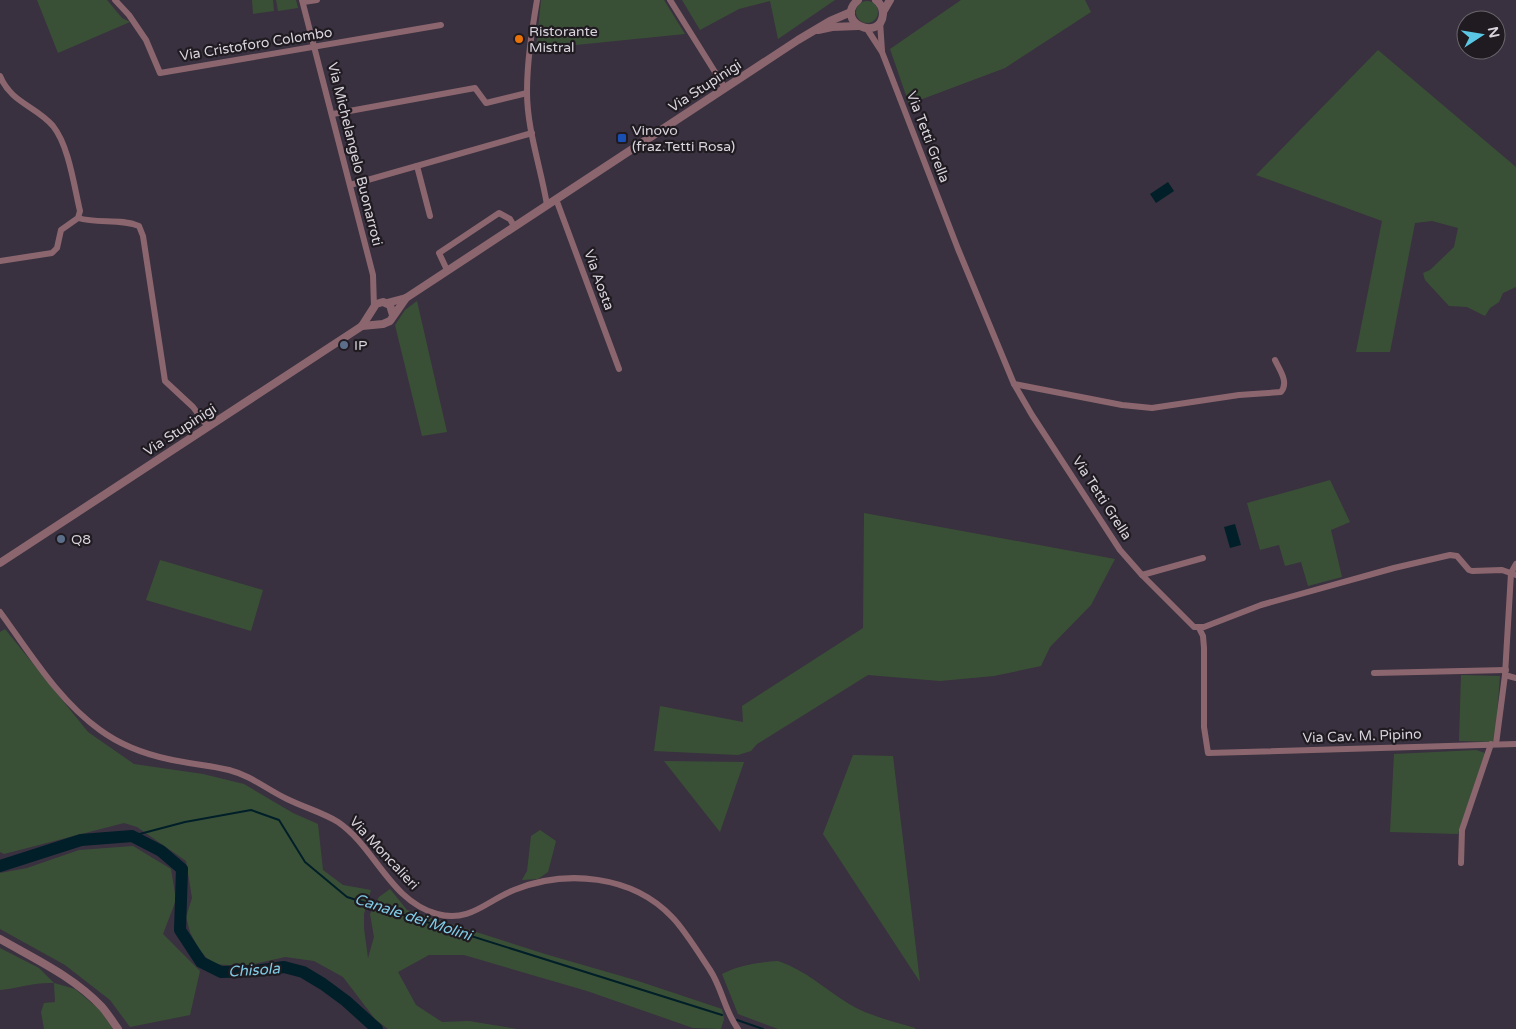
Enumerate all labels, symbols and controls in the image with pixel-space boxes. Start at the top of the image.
north arrow [1456,10,1506,60]
place label: Ristorante Mistral [529,23,598,56]
street label: Via Cristoforo Colombo [178,24,334,64]
text: N [1484,25,1503,40]
marker: Ristorante Mistral [513,33,525,45]
street label: Via Stupinigi [665,56,745,116]
street label: Via Michelangelo Buonarroti [324,61,386,247]
street label: Via Tetti Grella [903,89,953,185]
place label: Vinovo (fraz.Tetti Rosa) [632,122,735,155]
marker: Vinovo (fraz.Tetti Rosa) [616,132,628,144]
street label: Via Aosta [580,247,618,313]
place label: IP [354,337,367,354]
marker: IP [338,339,350,351]
street label: Via Stupinigi [140,400,220,460]
street label: Via Tetti Grella [1069,453,1135,543]
place label: Q8 [71,531,91,548]
marker: Q8 [55,533,67,545]
street label: Via Cav. M. Pipino [1302,725,1422,747]
street label: Via Moncalieri [346,813,422,893]
water label: Canale dei Molini [352,890,476,945]
water label: Chisola [228,959,281,981]

